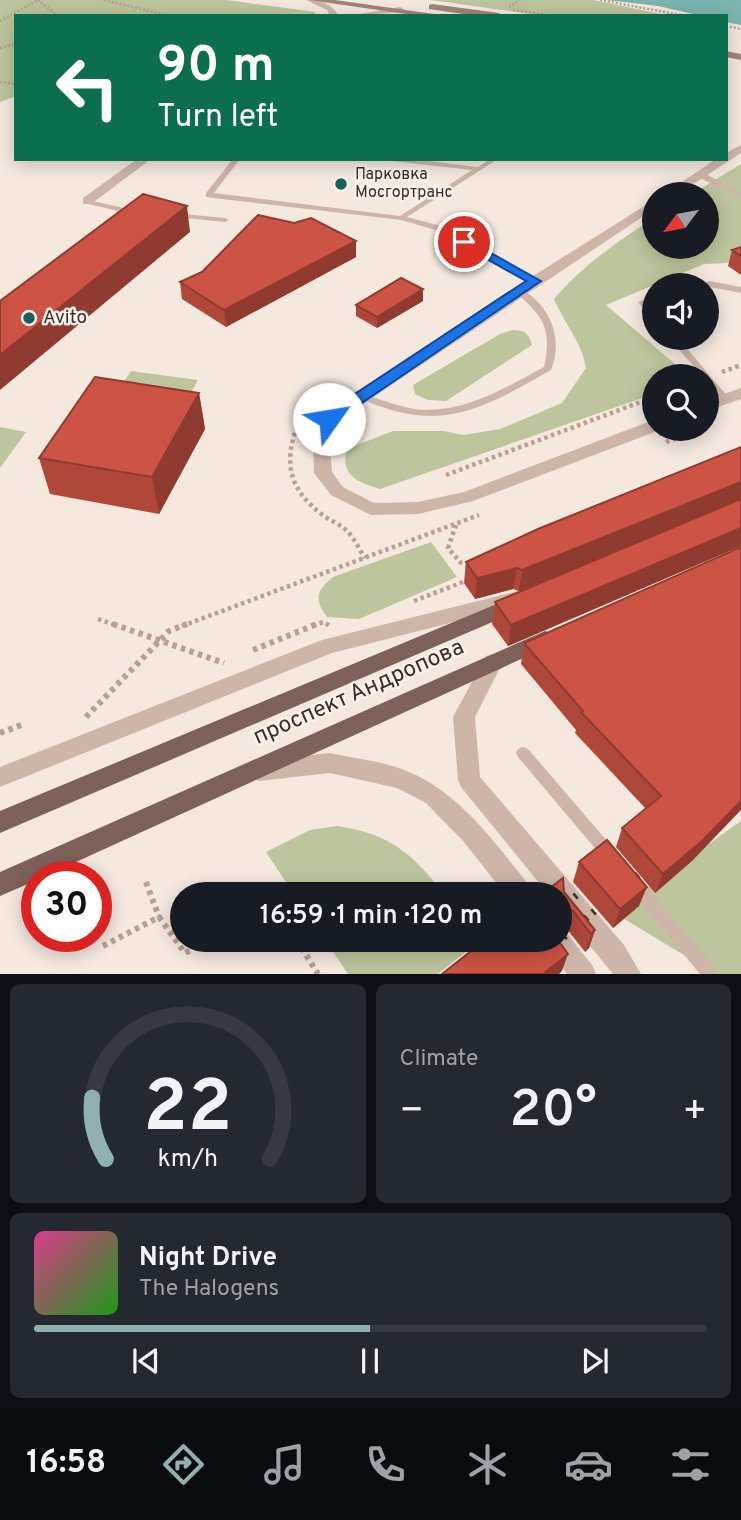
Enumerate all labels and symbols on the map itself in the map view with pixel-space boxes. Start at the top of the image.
place label: Парковка Мосгортранс [355,165,453,203]
marker: Парковка Мосгортранс [333,176,349,192]
north arrow [642,182,719,259]
pin [434,212,494,272]
place label: Avito [43,306,87,330]
marker: Avito [21,310,37,326]
position arrow [292,382,366,456]
street label: проспект Андропова [249,633,469,753]
speed limit sign: 30 [21,861,112,952]

